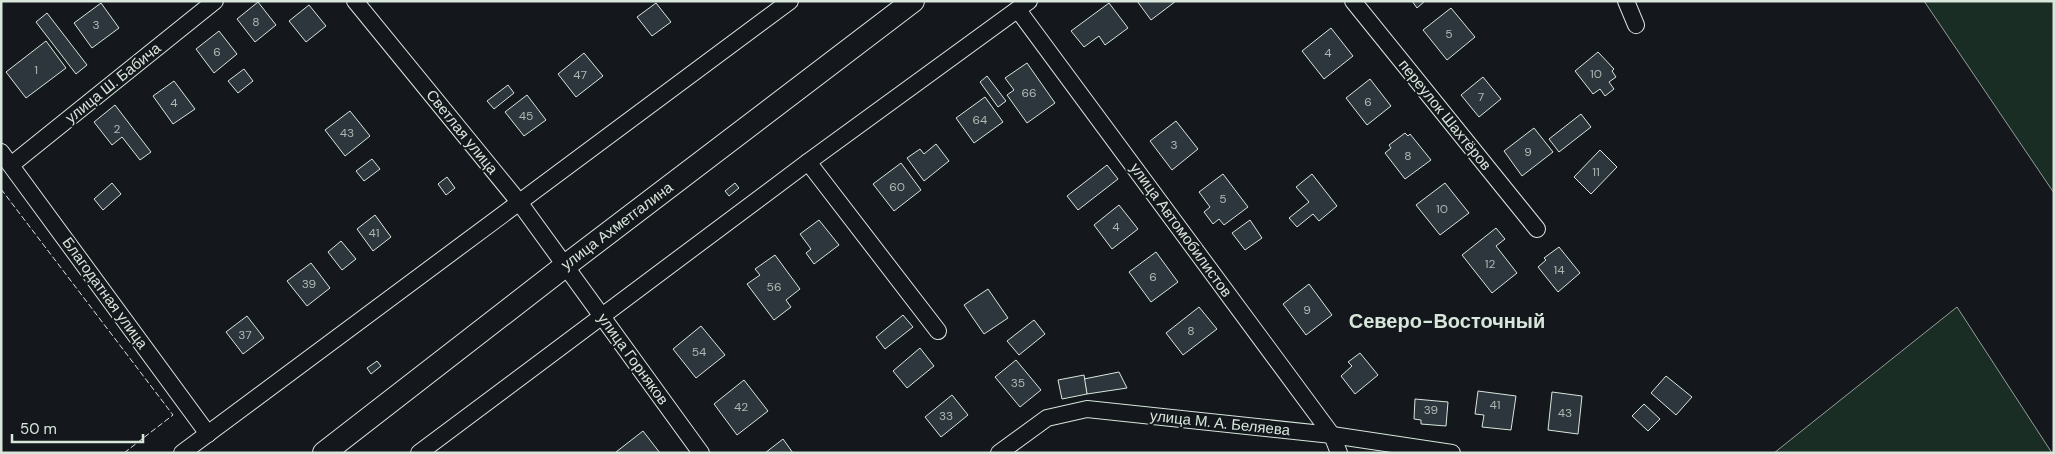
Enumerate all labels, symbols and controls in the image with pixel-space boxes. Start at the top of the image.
house number: 8 [252,14,260,30]
house number: 3 [92,17,100,33]
house number: 5 [1445,26,1453,42]
street label: улица Ш. Бабича [61,38,165,128]
house number: 6 [213,44,221,60]
house number: 4 [1324,45,1332,61]
street label: переулок Шахтёров [1394,55,1496,175]
house number: 1 [34,62,38,78]
house number: 10 [1590,66,1602,82]
house number: 47 [573,67,587,83]
house number: 66 [1021,85,1037,101]
street label: Светлая улица [422,86,503,179]
house number: 7 [1478,89,1484,105]
house number: 6 [1364,94,1372,110]
house number: 4 [170,95,178,111]
house number: 45 [519,108,533,124]
house number: 64 [973,112,987,128]
house number: 2 [114,121,121,137]
house number: 43 [340,125,354,141]
house number: 3 [1170,137,1178,153]
house number: 9 [1524,144,1532,160]
house number: 8 [1404,148,1412,164]
street label: улица Автомобилистов [1126,159,1236,301]
house number: 11 [1592,164,1600,180]
street label: улица Ахметгалина [557,177,677,275]
house number: 60 [889,179,905,195]
house number: 5 [1219,191,1227,207]
house number: 10 [1436,201,1448,217]
house number: 4 [1112,219,1120,235]
house number: 41 [368,225,380,241]
street label: Благодатная улица [58,233,153,353]
house number: 12 [1485,256,1495,272]
house number: 14 [1553,262,1565,278]
house number: 6 [1149,269,1157,285]
house number: 39 [302,276,316,292]
house number: 56 [767,279,781,295]
house number: 9 [1303,302,1311,318]
district label: Северо-Восточный [1349,308,1545,334]
street label: улица Горняков [593,309,673,409]
house number: 8 [1187,323,1195,339]
house number: 37 [238,327,252,343]
house number: 54 [692,344,706,360]
house number: 35 [1011,375,1025,391]
house number: 41 [1489,397,1501,413]
house number: 42 [734,399,748,415]
house number: 39 [1424,402,1438,418]
house number: 43 [1558,405,1572,421]
street label: улица М. А. Беляева [1149,406,1292,440]
house number: 33 [939,408,953,424]
scale bar [12,412,144,444]
text: 50 m [20,419,57,439]

